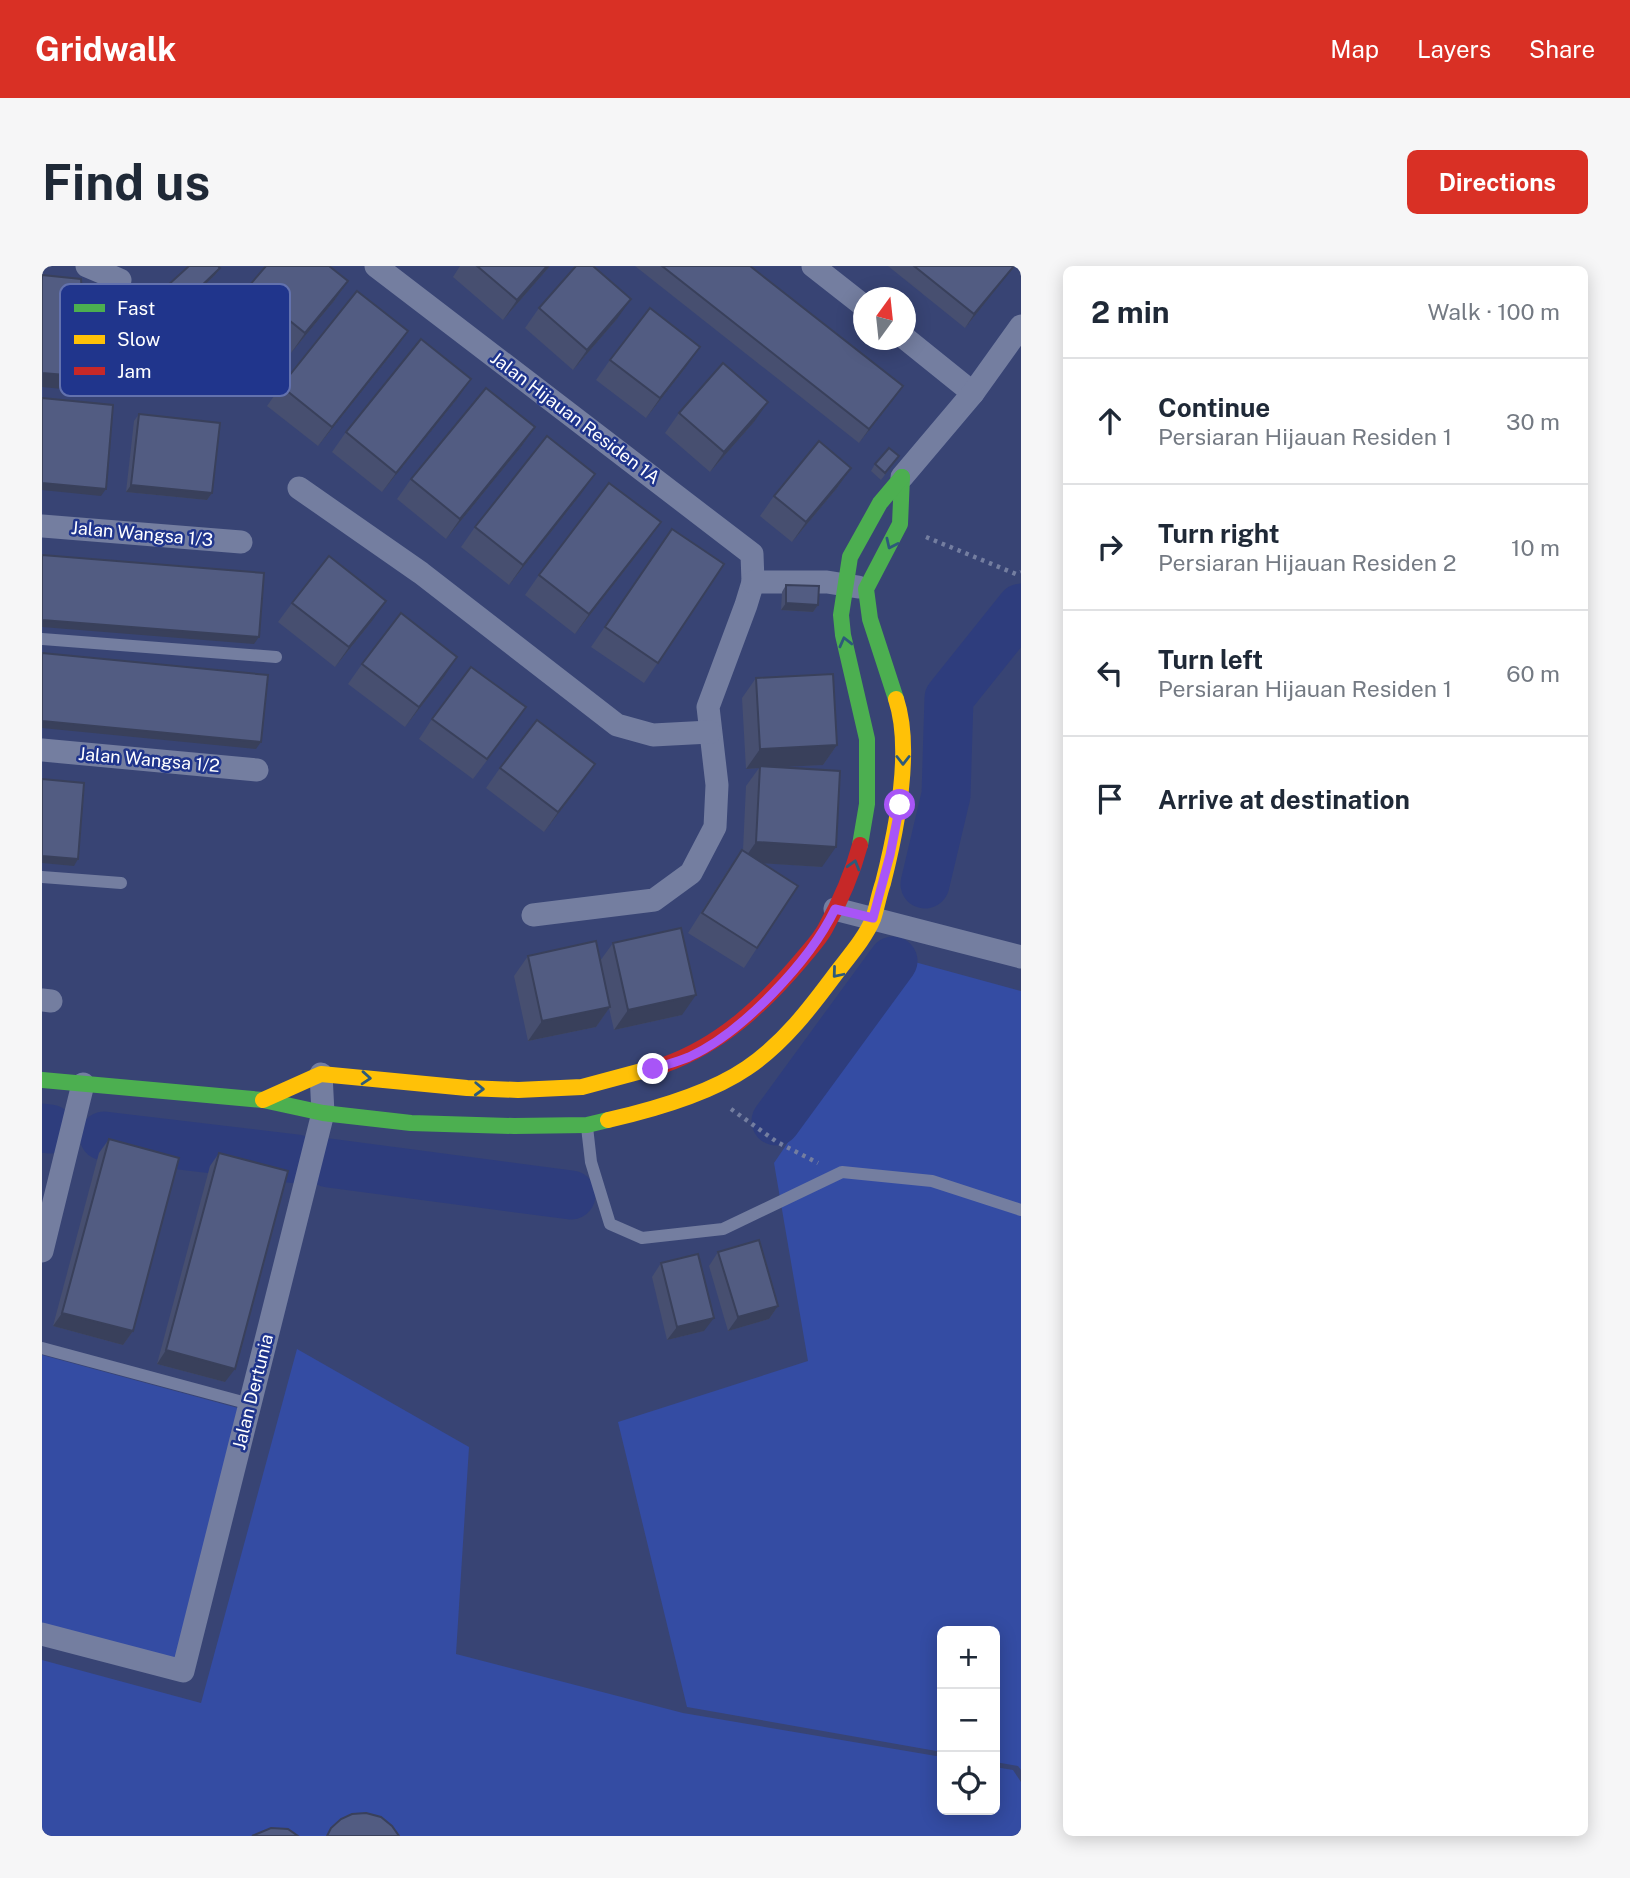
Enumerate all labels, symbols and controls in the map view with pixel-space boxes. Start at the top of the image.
text: Gridwalk [35,30,176,68]
text: Map [1330,35,1379,63]
text: Layers [1417,35,1491,63]
text: Share [1529,35,1595,63]
button: Directions [1407,150,1588,214]
text: Find us [42,153,210,211]
legend [60,284,290,396]
north arrow [853,287,916,350]
text: 2 min [1091,294,1170,330]
text: Fast [117,297,155,319]
text: Walk · 100 m [1427,298,1560,325]
text: Slow [117,328,161,350]
street label: Jalan Hijauan Residen 1A [487,347,664,488]
text: Jam [117,360,151,382]
text: Continue [1158,392,1270,423]
icon: ahead [1091,402,1129,440]
text: 30 m [1506,408,1560,435]
text: Persiaran Hijauan Residen 1 [1158,423,1452,450]
street label: Jalan Wangsa 1/3 [70,517,214,550]
text: Turn right [1158,518,1280,549]
icon: right [1091,528,1129,566]
text: 10 m [1511,534,1560,561]
one-way arrow [885,536,899,549]
text: Persiaran Hijauan Residen 2 [1158,549,1456,576]
one-way arrow [839,636,853,648]
text: Turn left [1158,644,1263,675]
icon: left [1091,654,1129,692]
text: 60 m [1506,660,1560,687]
text: Persiaran Hijauan Residen 1 [1158,675,1452,702]
street label: Jalan Wangsa 1/2 [77,743,221,776]
one-way arrow [895,755,911,766]
icon: arrive [1091,780,1129,818]
text: Arrive at destination [1158,784,1410,815]
route start [884,789,915,820]
one-way arrow [845,859,860,871]
one-way arrow [833,964,845,977]
route end [637,1053,668,1084]
one-way arrow [361,1070,372,1085]
one-way arrow [474,1081,485,1096]
street label: Jalan Dertunia [228,1332,277,1452]
map controls [937,1626,1000,1815]
button: + [937,1626,1000,1689]
button: − [937,1689,1000,1752]
button: locate [937,1752,1000,1815]

